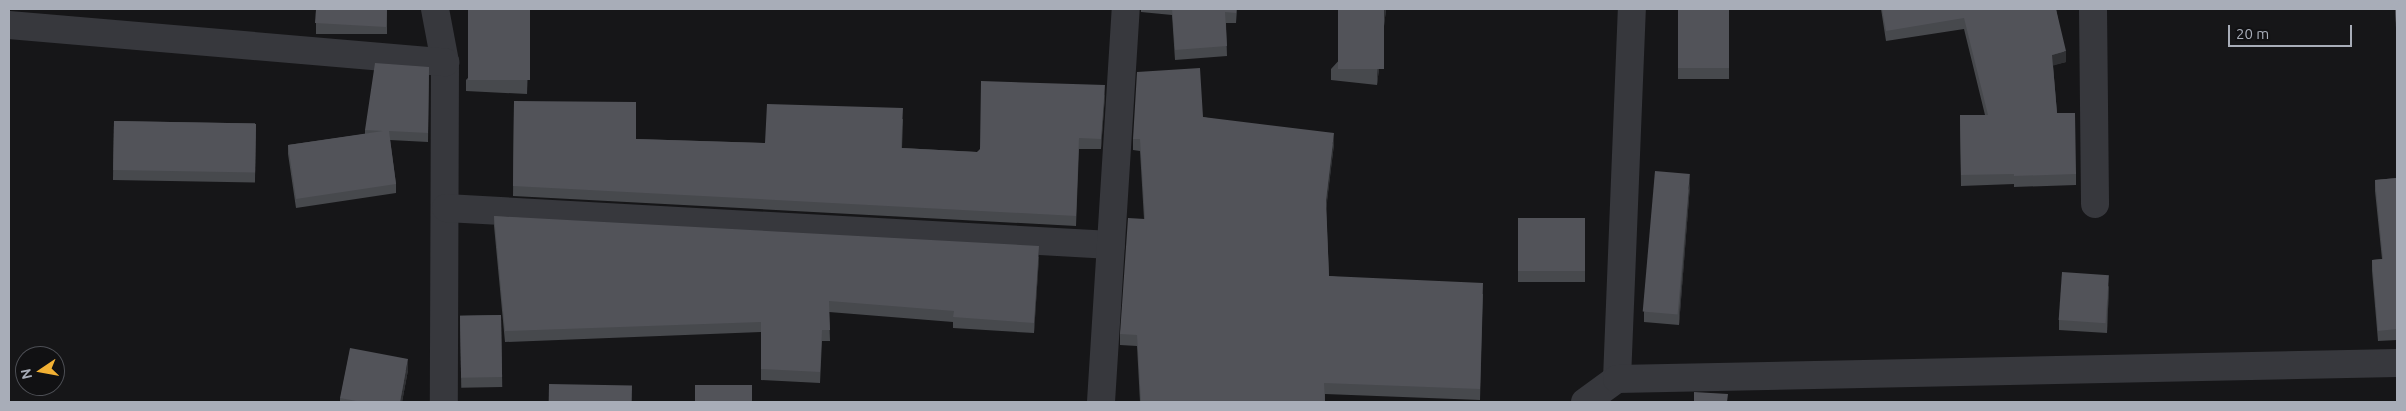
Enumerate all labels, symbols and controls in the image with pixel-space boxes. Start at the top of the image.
scale bar [2231,15,2355,47]
text: 20 m [2236,25,2269,42]
north arrow [15,346,65,396]
text: N [17,367,35,381]

